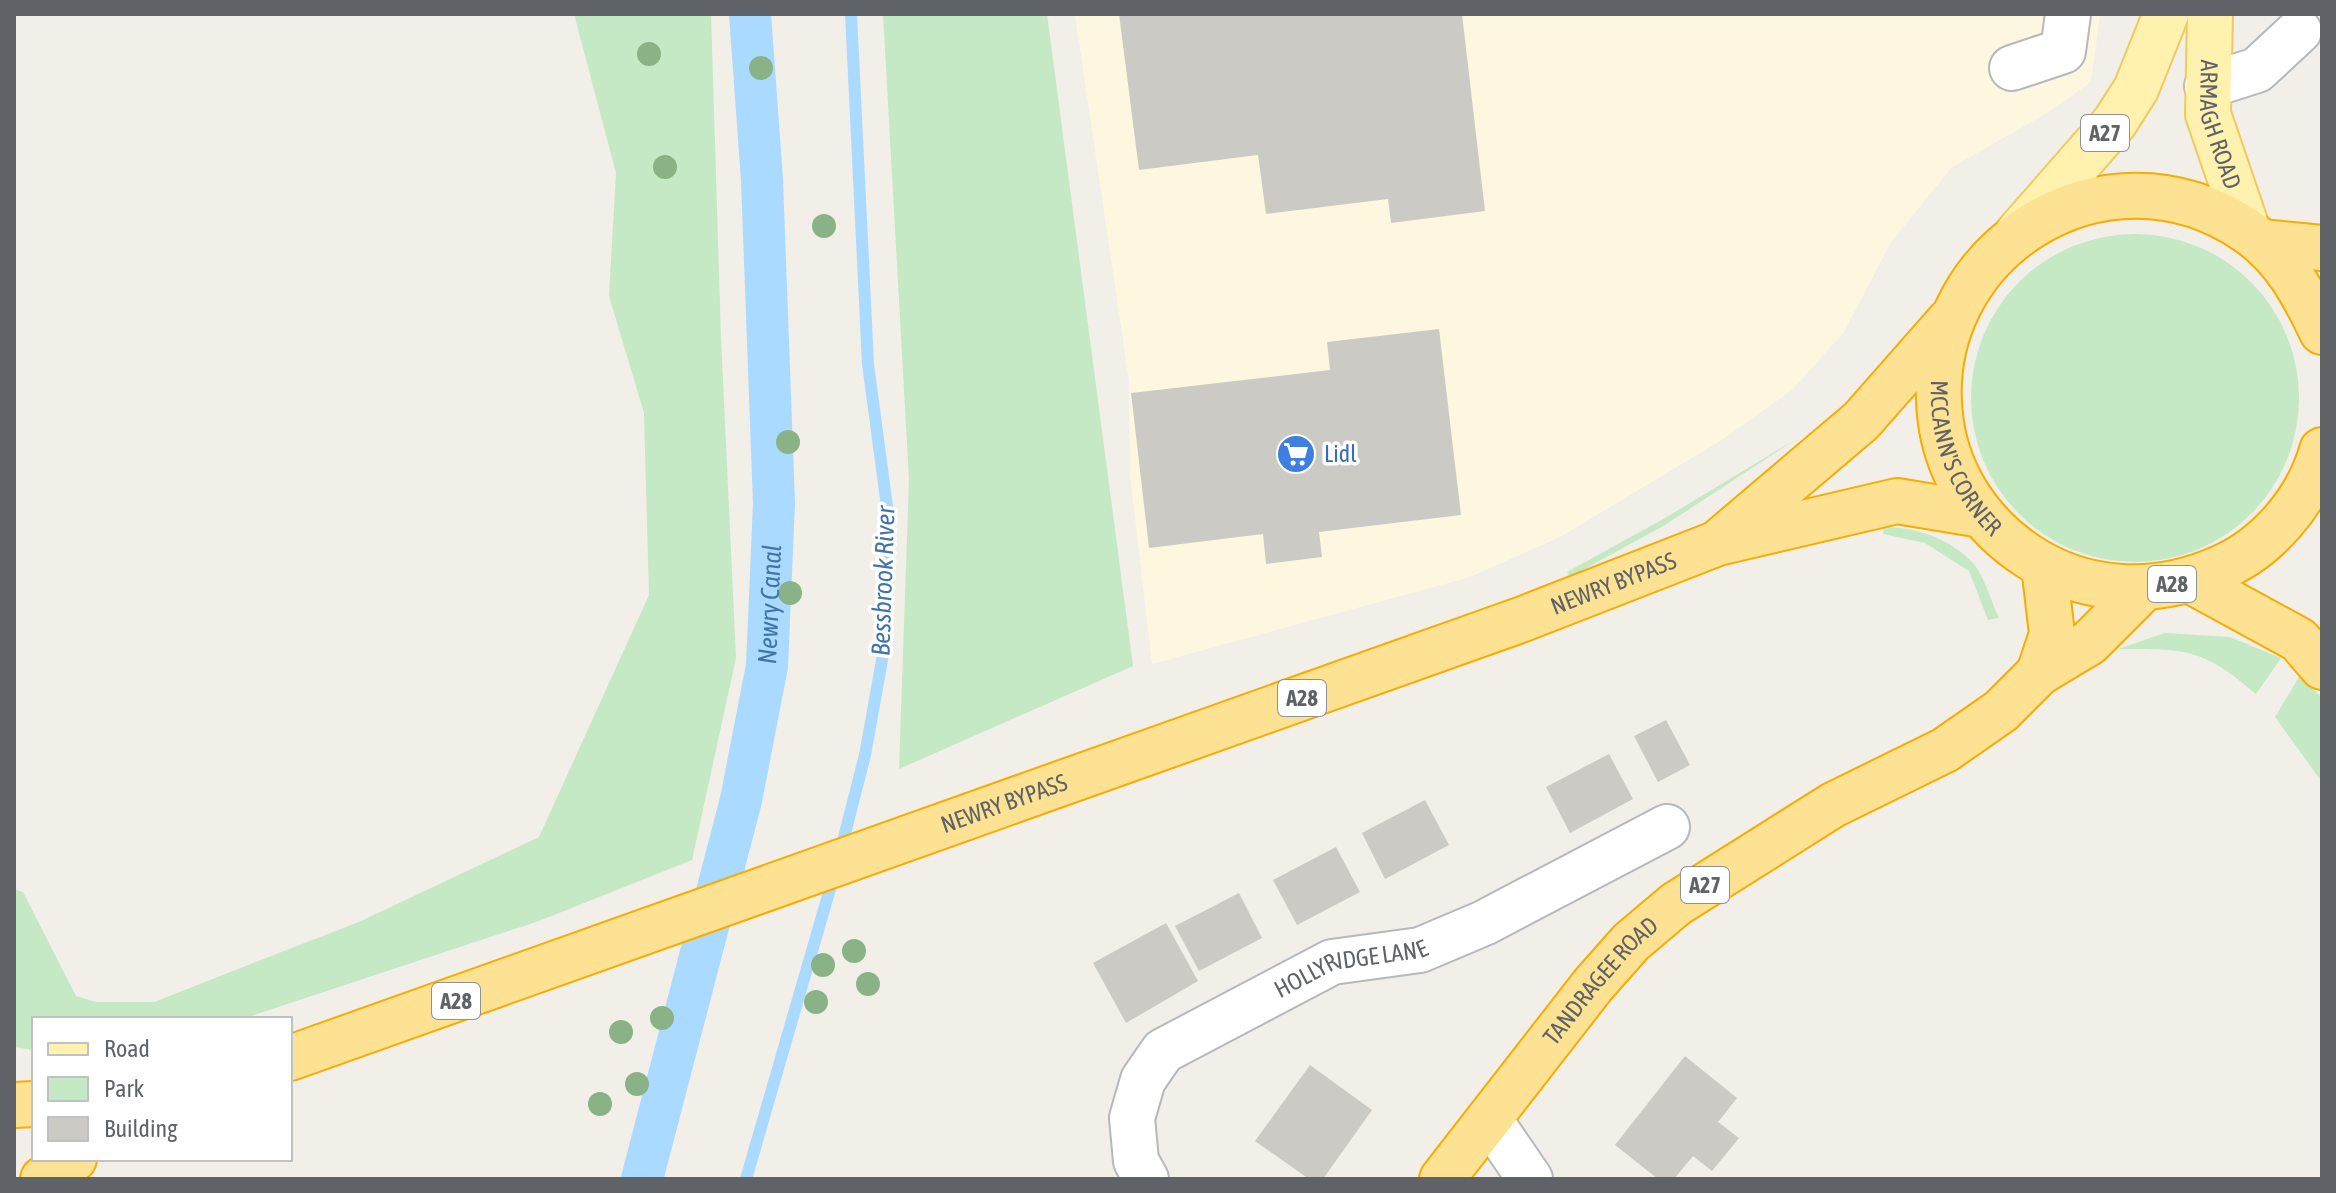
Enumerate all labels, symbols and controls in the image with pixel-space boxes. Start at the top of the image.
street label: ARMAGH ROAD [2195,59,2247,192]
road number: A27 [2081,115,2129,151]
street label: MCCANN'S CORNER [1926,380,2007,541]
supermarket icon: Lidl [1275,433,1317,475]
place label: Lidl [1324,440,1357,467]
water label: Bessbrook River [865,504,901,657]
water label: Newry Canal [752,544,787,665]
street label: NEWRY BYPASS [1547,547,1680,620]
road number: A28 [2148,566,2196,602]
road number: A28 [1278,680,1326,716]
street label: NEWRY BYPASS [937,768,1071,838]
road number: A27 [1681,867,1729,903]
street label: TANDRAGEE ROAD [1538,911,1663,1050]
street label: HOLLYRIDGE LANE [1270,934,1432,1003]
road number: A28 [432,983,480,1019]
legend [32,1017,292,1161]
text: Road [104,1035,150,1062]
text: Park [104,1075,145,1102]
text: Building [104,1115,178,1142]

